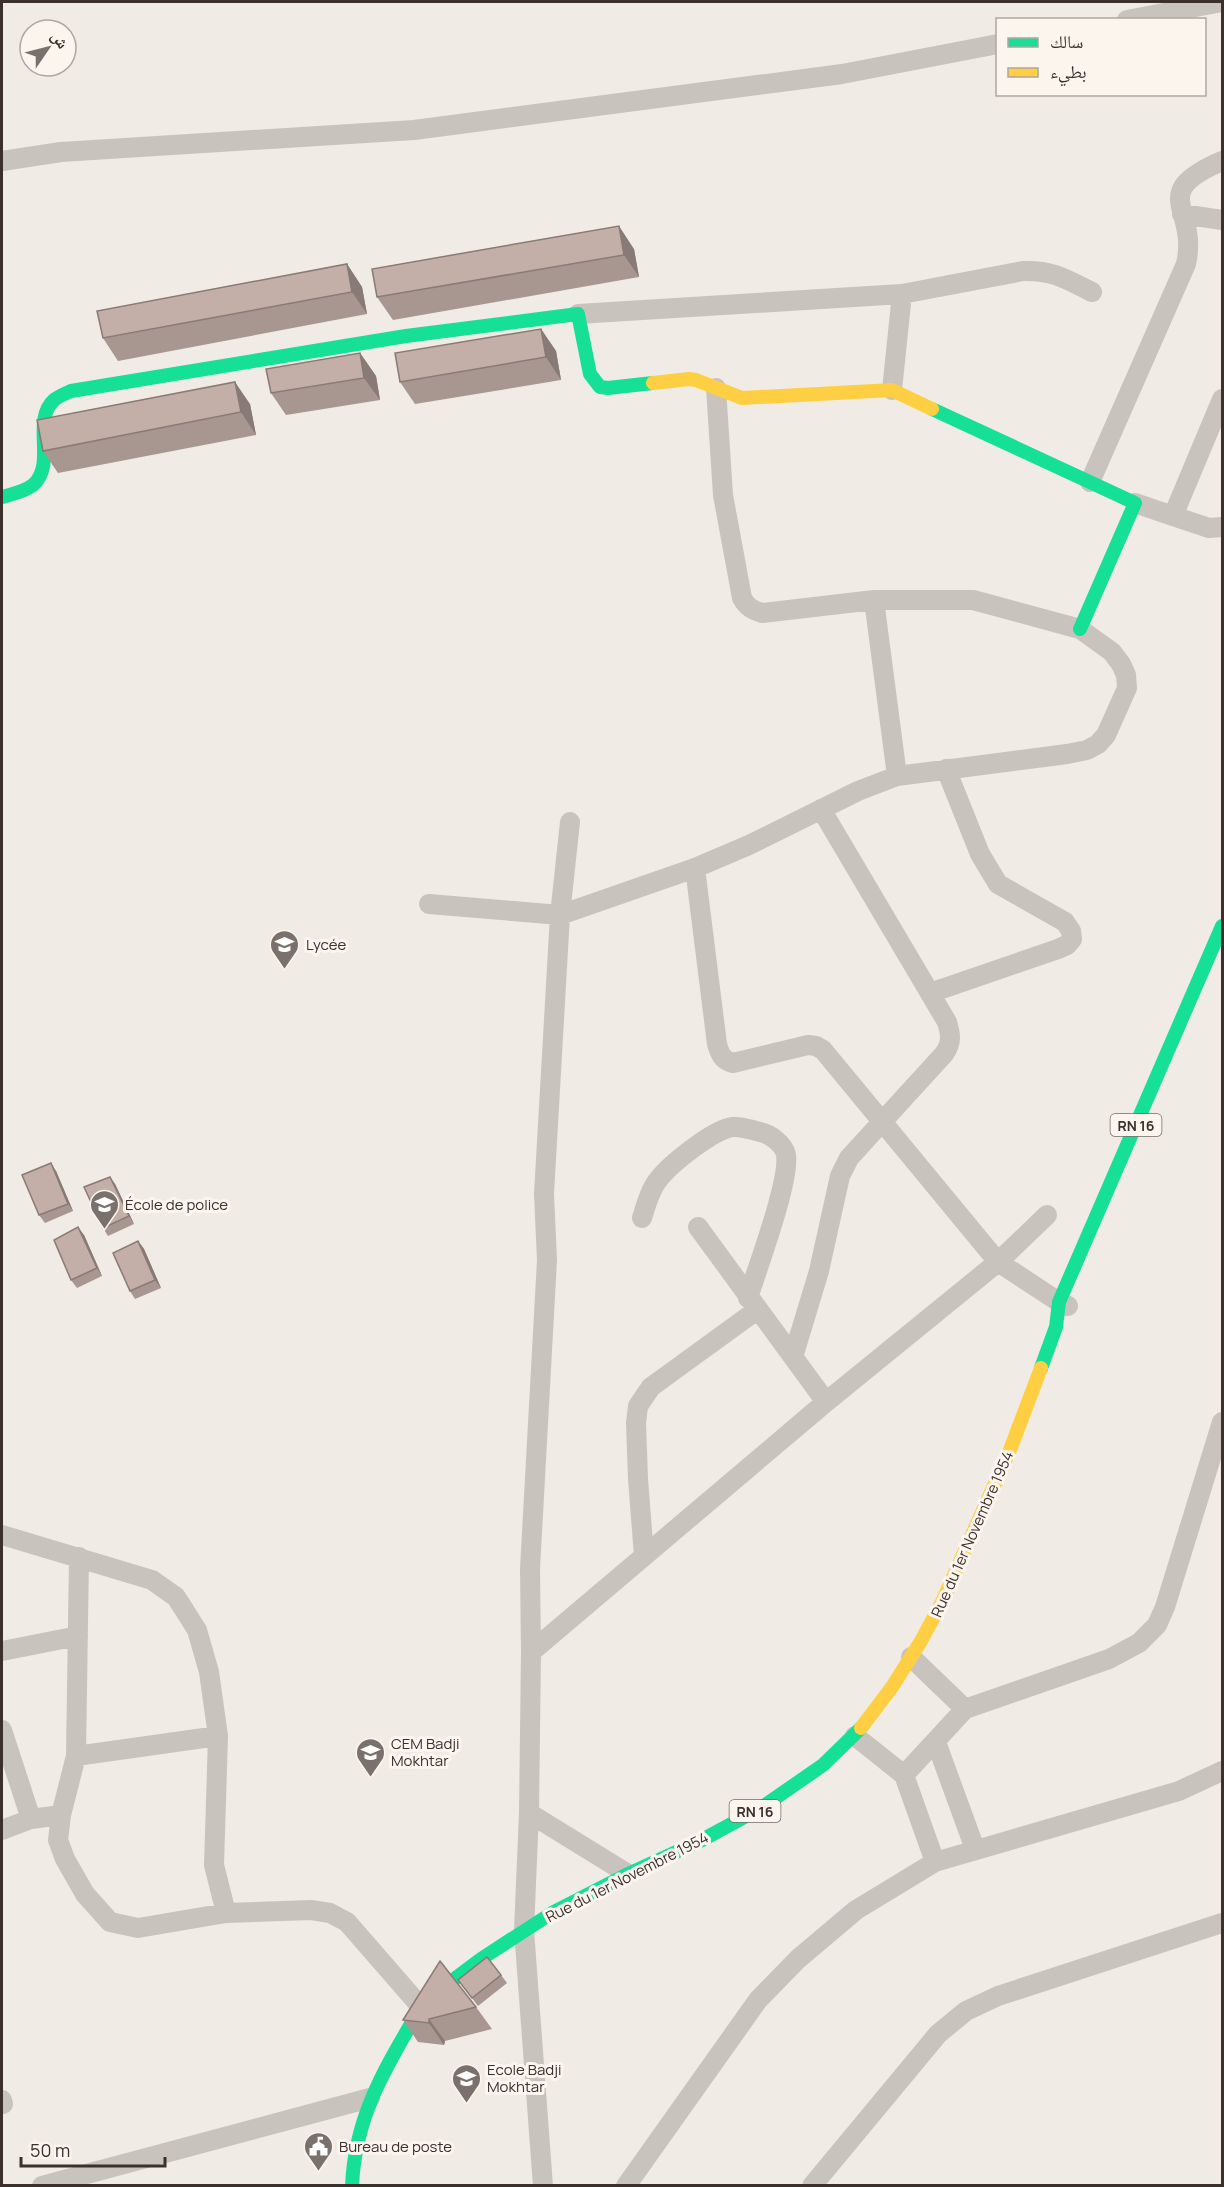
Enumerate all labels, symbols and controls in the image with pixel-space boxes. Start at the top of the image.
north arrow [18,18,78,78]
legend [996,18,1206,96]
text: ش [46,26,74,53]
text: سالك [1050,29,1083,53]
text: بطيء [1050,59,1087,87]
school or university icon: Lycée [269,928,301,970]
place label: Lycée [306,934,347,955]
road number: RN 16 [1110,1114,1162,1136]
school or university icon: École de police [88,1188,120,1230]
place label: École de police [125,1194,228,1215]
street label: Rue du 1er Novembre 1954 [926,1447,1018,1620]
place label: CEM Badji Mokhtar [391,1733,460,1771]
school or university icon: CEM Badji Mokhtar [354,1736,386,1778]
road number: RN 16 [730,1800,780,1822]
street label: Rue du 1er Novembre 1954 [542,1827,712,1927]
place label: Ecole Badji Mokhtar [487,2059,561,2097]
school or university icon: Ecole Badji Mokhtar [450,2062,482,2104]
scale bar [21,2130,165,2168]
public building icon: Bureau de poste [302,2130,334,2172]
place label: Bureau de poste [339,2136,452,2157]
text: 50 m [30,2138,70,2162]

